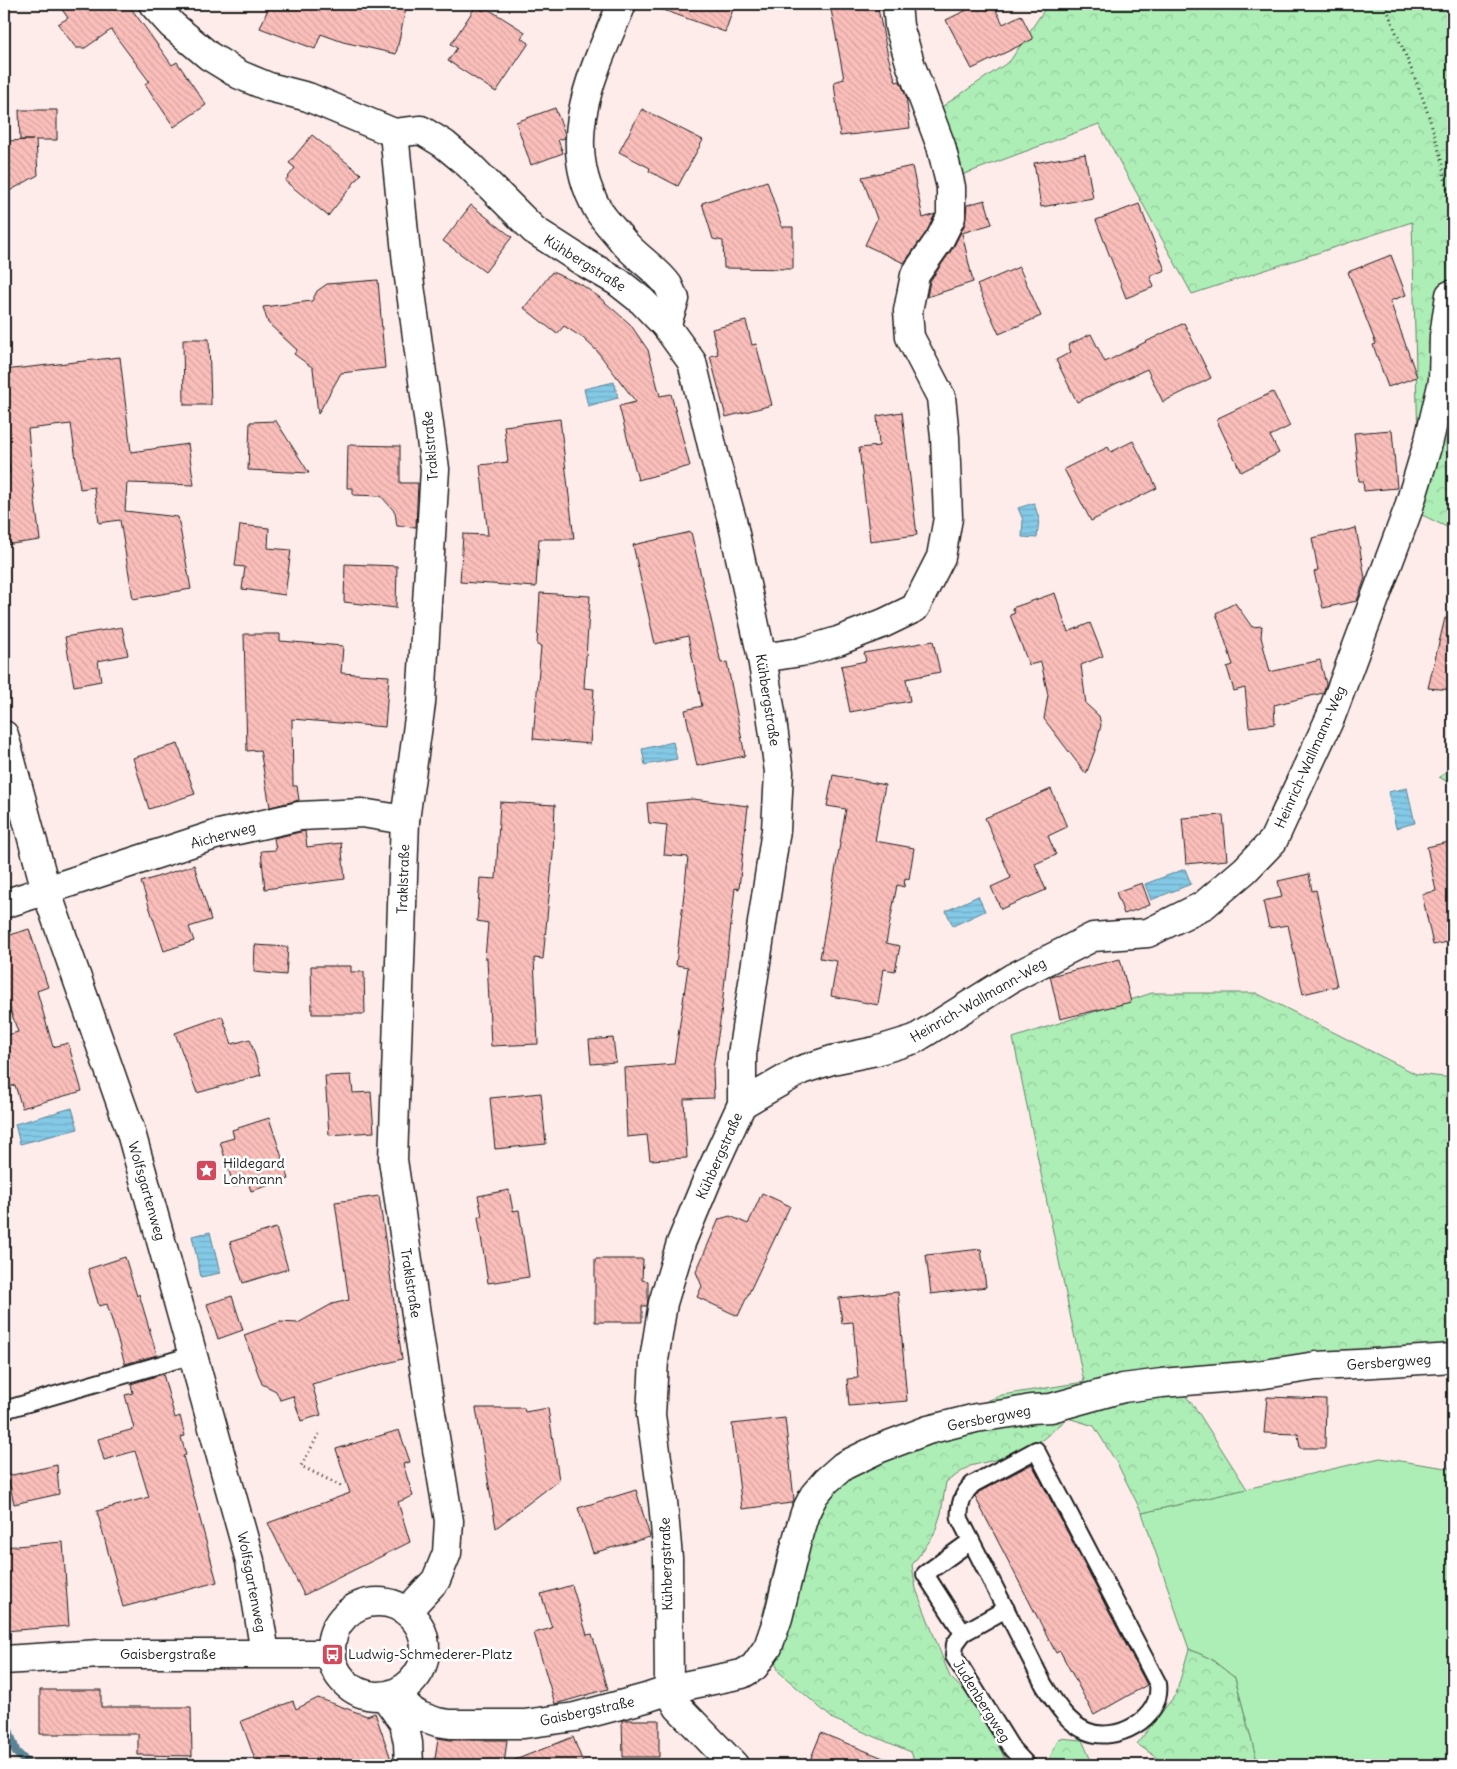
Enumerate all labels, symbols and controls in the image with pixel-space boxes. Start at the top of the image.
street label: Kühbergstraße [541,231,629,295]
street label: Traklstraße [418,410,442,482]
street label: Kühbergstraße [752,653,784,747]
street label: Heinrich-Wallmann-Weg [1270,683,1350,831]
street label: Aicherweg [188,818,258,852]
street label: Traklstraße [393,844,413,914]
street label: Heinrich-Wallmann-Weg [907,954,1049,1046]
street label: Kühbergstraße [692,1110,746,1202]
street label: Wolfsgartenweg [124,1139,170,1243]
place label: Hildegard Lohmann [223,1154,285,1188]
place icon: Hildegard Lohmann [195,1159,219,1183]
street label: Traklstraße [397,1247,425,1319]
street label: Gersbergweg [1346,1350,1432,1374]
street label: Gersbergweg [946,1401,1032,1435]
street label: Kühbergstraße [655,1517,677,1611]
street label: Wolfsgartenweg [233,1530,271,1634]
bus stop icon: Ludwig-Schmederer-Platz [320,1642,344,1666]
street label: Gaisbergstraße [120,1645,216,1663]
place label: Ludwig-Schmederer-Platz [348,1645,513,1663]
street label: Judenbergweg [949,1656,1015,1746]
street label: Gaisbergstraße [538,1692,636,1730]

